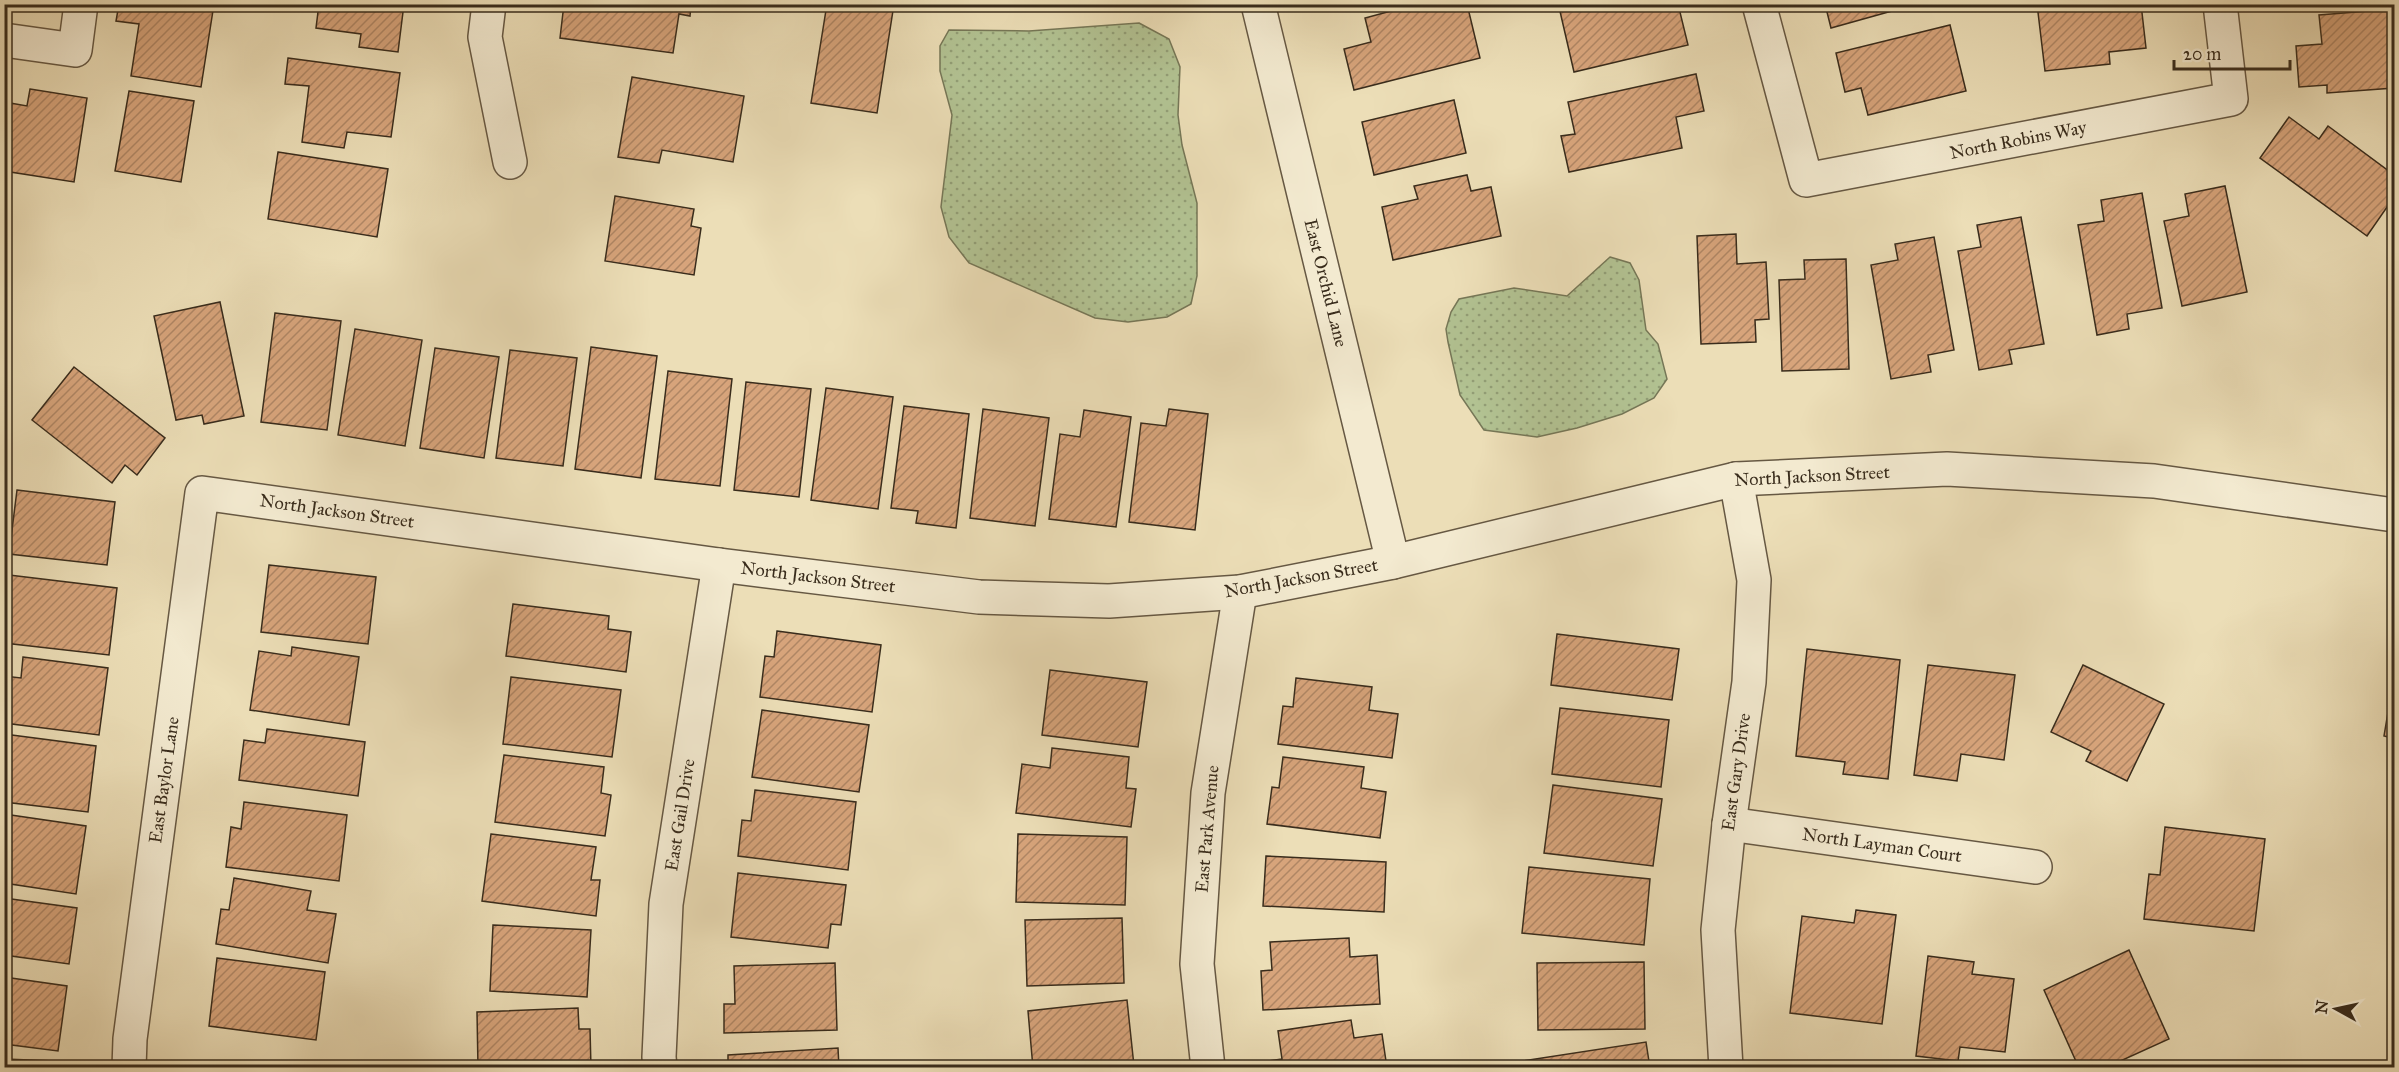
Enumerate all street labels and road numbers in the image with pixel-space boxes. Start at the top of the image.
street label: North Robins Way [1948,116,2089,164]
street label: East Orchid Lane [1299,217,1353,349]
street label: North Jackson Street [1734,461,1891,492]
street label: North Jackson Street [258,489,416,534]
street label: North Jackson Street [1222,554,1380,603]
street label: North Jackson Street [739,557,897,598]
street label: East Gary Drive [1717,712,1755,832]
street label: East Baylor Lane [144,715,184,845]
street label: East Gail Drive [660,757,700,873]
street label: East Park Avenue [1190,764,1224,894]
street label: North Layman Court [1801,823,1964,867]

